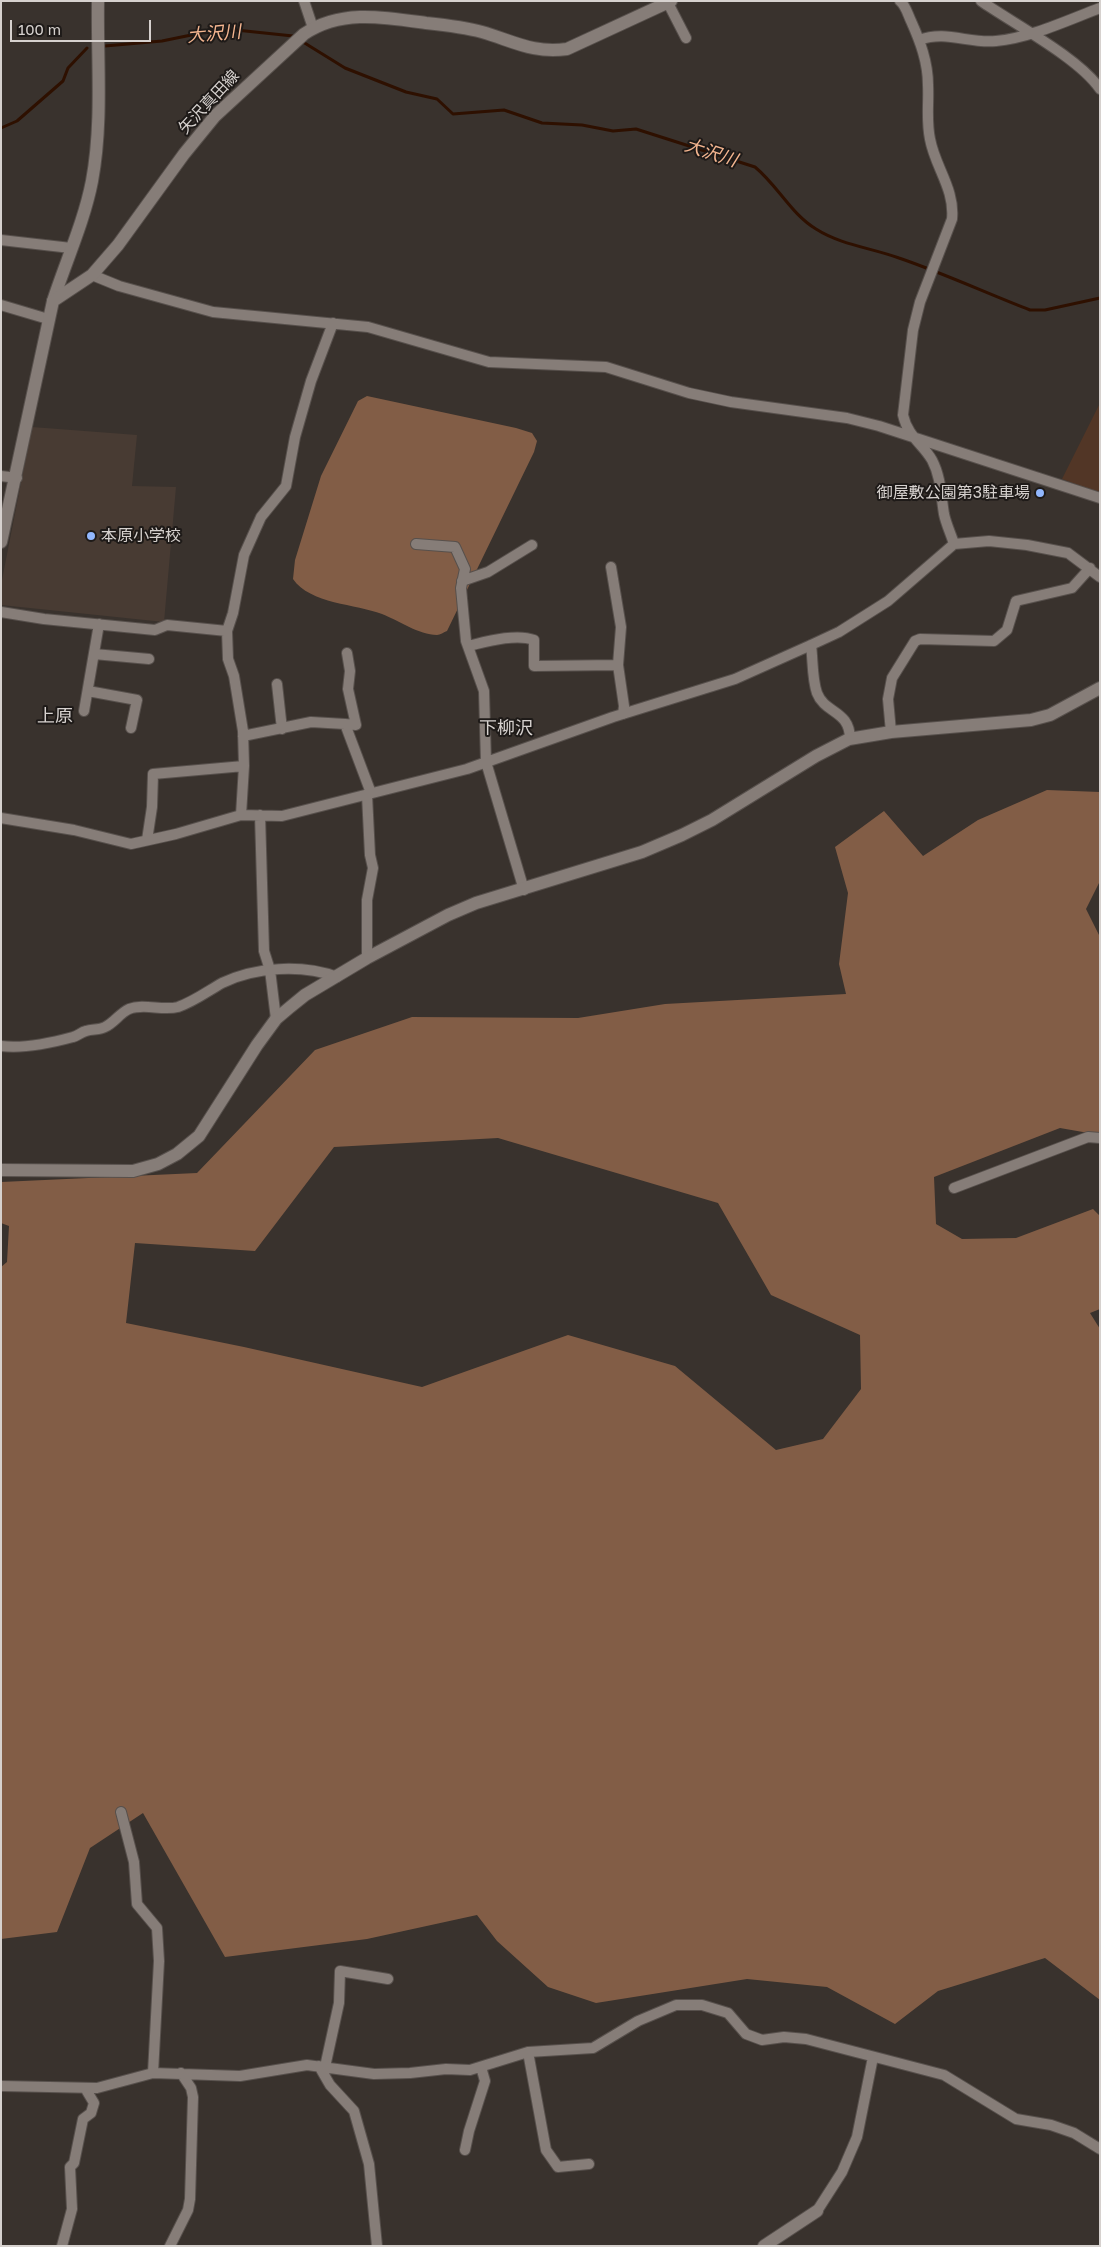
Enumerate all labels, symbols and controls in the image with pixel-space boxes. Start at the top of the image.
scale bar [12,10,154,42]
text: 100 m [18,20,61,38]
water label: 大沢川 [186,21,242,47]
street label: 矢沢真田線 [175,66,243,138]
water label: 大沢川 [682,134,740,172]
place label: 御屋敷公園第3駐車場 [877,483,1030,503]
marker: 御屋敷公園第3駐車場 [1034,487,1046,499]
place label: 本原小学校 [101,526,181,546]
marker: 本原小学校 [85,530,97,542]
district label: 上原 [37,705,73,727]
district label: 下柳沢 [479,717,533,739]

